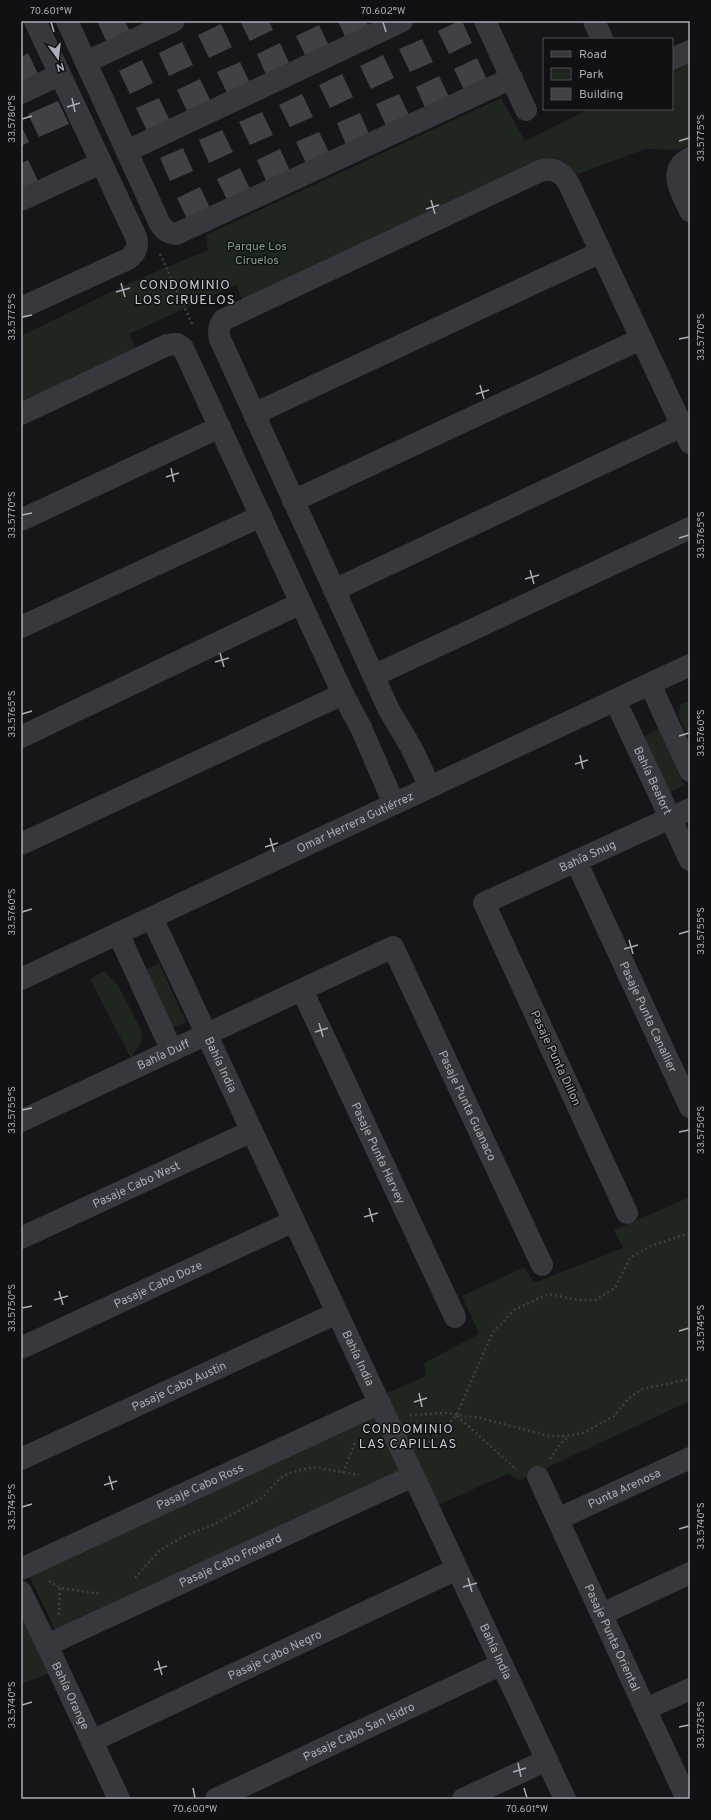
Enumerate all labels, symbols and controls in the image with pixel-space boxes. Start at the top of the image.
text: 70.601°W [30,5,72,18]
text: 70.602°W [361,5,405,18]
north arrow [38,38,78,78]
legend [543,38,673,110]
text: Road [579,47,607,63]
text: N [55,59,66,74]
text: Park [579,67,604,83]
text: Building [579,87,623,103]
text: 33.5780°S [6,95,19,143]
text: 33.5775°S [695,114,708,162]
park label: Parque Los Ciruelos [227,239,287,269]
district label: CONDOMINIO LOS CIRUELOS [134,278,236,309]
text: 33.5775°S [6,293,19,341]
text: 33.5770°S [695,313,708,361]
text: 33.5770°S [6,491,19,539]
text: 33.5765°S [695,511,708,559]
text: 33.5765°S [6,690,19,738]
text: 33.5760°S [695,709,708,757]
street label: Bahía Beafort [629,744,675,818]
street label: Omar Herrera Gutiérrez [294,789,417,857]
street label: Bahía Snug [557,837,619,877]
text: 33.5760°S [6,888,19,936]
text: 33.5755°S [695,907,708,955]
street label: Pasaje Punta Canallier [615,959,680,1076]
street label: Pasaje Punta Dillon [526,1008,584,1109]
street label: Bahía India [200,1035,240,1096]
street label: Bahía Duff [135,1036,193,1075]
street label: Pasaje Punta Guanaco [434,1048,499,1164]
text: 33.5755°S [6,1086,19,1134]
street label: Pasaje Punta Harvey [347,1100,408,1207]
text: 33.5750°S [695,1106,708,1154]
street label: Pasaje Cabo West [90,1158,183,1213]
street label: Pasaje Cabo Doze [112,1258,205,1313]
text: 33.5750°S [6,1284,19,1332]
text: 33.5745°S [695,1304,708,1352]
street label: Bahía India [337,1328,377,1389]
street label: Pasaje Cabo Austin [129,1358,229,1416]
district label: CONDOMINIO LAS CAPILLAS [359,1422,457,1453]
street label: Pasaje Cabo Ross [154,1460,246,1514]
street label: Punta Arenosa [586,1466,664,1513]
text: 33.5745°S [6,1483,19,1531]
text: 33.5740°S [695,1502,708,1550]
street label: Pasaje Cabo Froward [177,1531,285,1592]
street label: Pasaje Punta Oriental [580,1582,643,1694]
street label: Bahía India [475,1621,515,1682]
street label: Pasaje Cabo Negro [226,1627,325,1685]
street label: Bahía Orange [47,1660,93,1733]
text: 33.5740°S [6,1681,19,1729]
street label: Pasaje Cabo San Isidro [301,1699,418,1766]
text: 33.5735°S [695,1701,708,1749]
text: 70.600°W [173,1803,217,1816]
text: 70.601°W [506,1803,548,1816]

